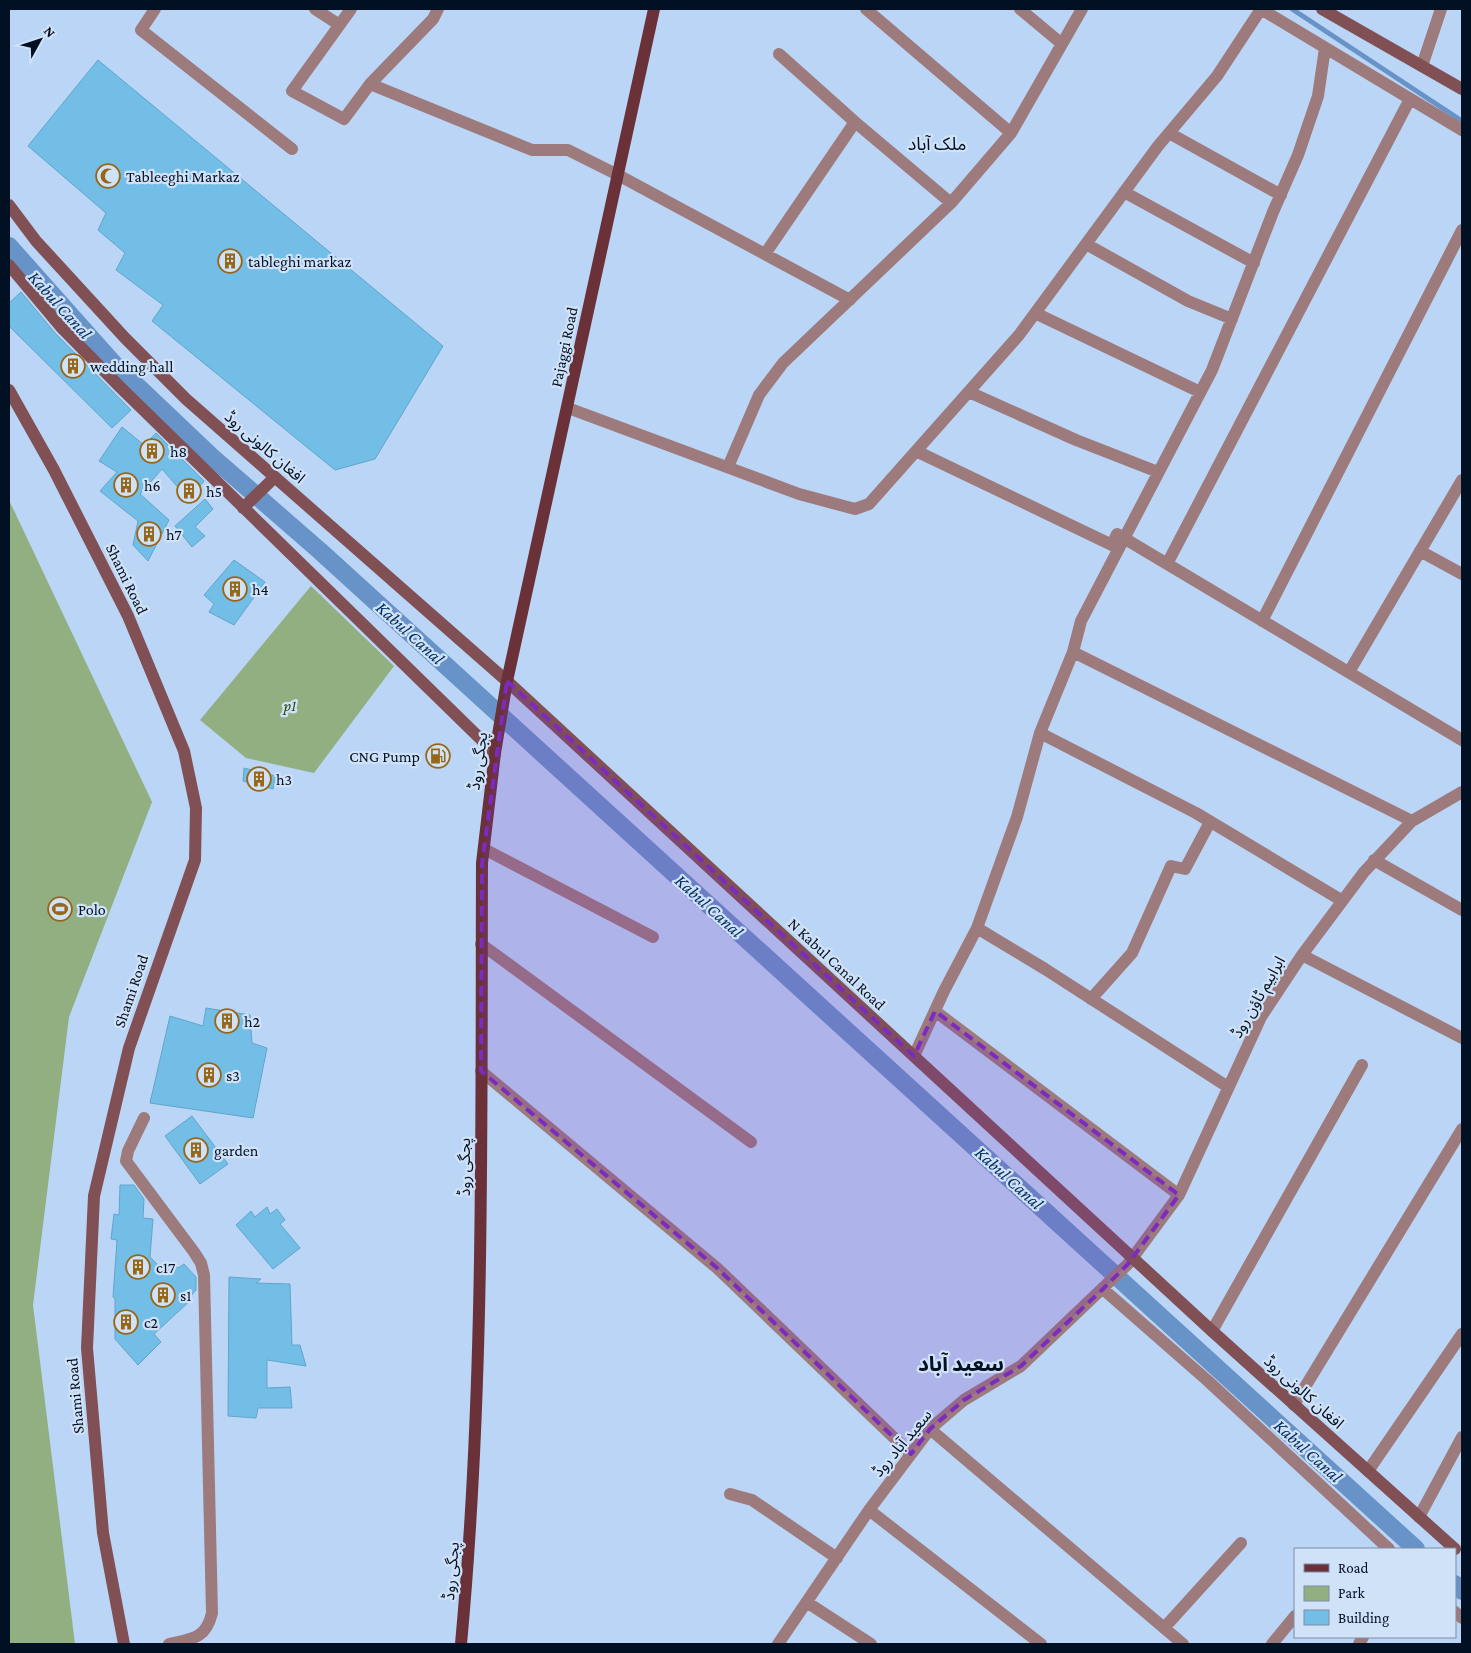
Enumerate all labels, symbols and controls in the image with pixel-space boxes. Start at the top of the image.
north arrow [15,15,65,65]
text: N [41,23,59,41]
district label: ملک آباد [908,134,966,154]
mosque icon: Tableeghi Markaz [95,163,121,189]
place label: Tableeghi Markaz [126,168,240,186]
building icon: tableghi markaz [217,248,243,274]
place label: tableghi markaz [248,253,351,271]
water label: Kabul Canal [24,267,96,343]
street label: Pajaggi Road [547,305,582,389]
building icon: wedding hall [60,353,86,379]
place label: wedding hall [90,358,173,376]
street label: افغان کالونی روڈ [221,407,309,487]
building icon: h8 [139,438,165,464]
place label: h8 [170,443,187,460]
building icon: h6 [113,472,139,498]
place label: h6 [144,477,161,494]
building icon: h5 [176,478,202,504]
place label: h5 [206,483,222,500]
building icon: h7 [136,521,162,547]
place label: h7 [166,526,182,543]
street label: Shami Road [103,541,152,617]
building icon: h4 [222,576,248,602]
place label: h4 [252,581,269,598]
water label: Kabul Canal [372,597,448,669]
park label: p1 [283,697,296,715]
street label: پجگی روڈ [465,731,493,791]
fuel station icon: CNG Pump [425,743,451,769]
place label: CNG Pump [349,748,420,766]
building icon: h3 [246,766,272,792]
place label: h3 [276,771,292,788]
water label: Kabul Canal [671,870,747,942]
sports icon: Polo [47,896,73,922]
place label: Polo [78,901,106,918]
street label: N Kabul Canal Road [785,915,889,1014]
street label: Shami Road [111,952,152,1030]
street label: ابراہیم ٹاؤن روڈ [1227,953,1292,1043]
building icon: h2 [214,1008,240,1034]
place label: h2 [244,1013,260,1030]
building icon: s3 [196,1062,222,1088]
place label: s3 [226,1067,240,1084]
building icon: garden [183,1137,209,1163]
street label: پجگی روڈ [455,1138,475,1196]
place label: garden [214,1142,259,1160]
water label: Kabul Canal [971,1142,1047,1214]
building icon: c17 [125,1254,151,1280]
place label: c17 [156,1259,176,1276]
building icon: s1 [150,1282,176,1308]
place label: s1 [180,1287,192,1304]
building icon: c2 [113,1309,139,1335]
place label: c2 [144,1314,159,1331]
district label: سعید آباد [918,1352,1004,1376]
street label: افغان کالونی روڈ [1260,1352,1347,1433]
street label: Shami Road [63,1357,87,1435]
street label: سعید آباد روڈ [869,1406,936,1481]
water label: Kabul Canal [1270,1415,1346,1487]
street label: پجگی روڈ [440,1541,464,1601]
legend [1294,1548,1456,1638]
text: Road [1338,1560,1369,1576]
text: Park [1338,1585,1365,1601]
text: Building [1338,1610,1389,1627]

